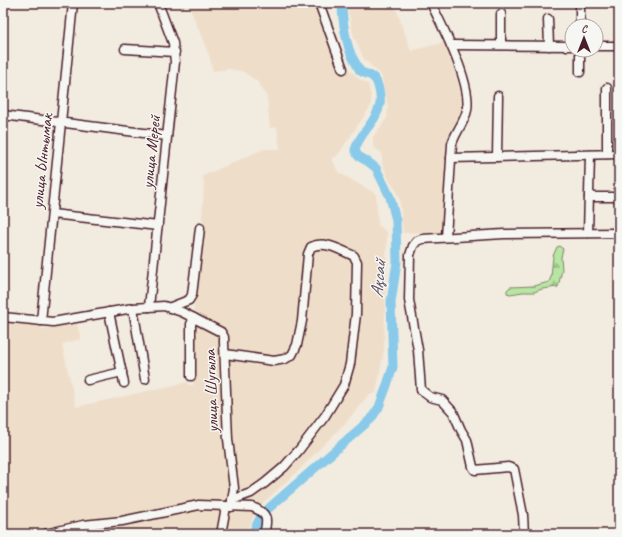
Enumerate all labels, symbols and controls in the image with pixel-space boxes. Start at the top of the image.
north arrow [564,18,604,58]
text: С [581,21,588,35]
street label: улица Ынтымак [26,111,58,210]
street label: улица Мерей [137,113,165,191]
water label: Ақсай [365,256,391,299]
street label: улица Шугыла [199,348,223,434]

